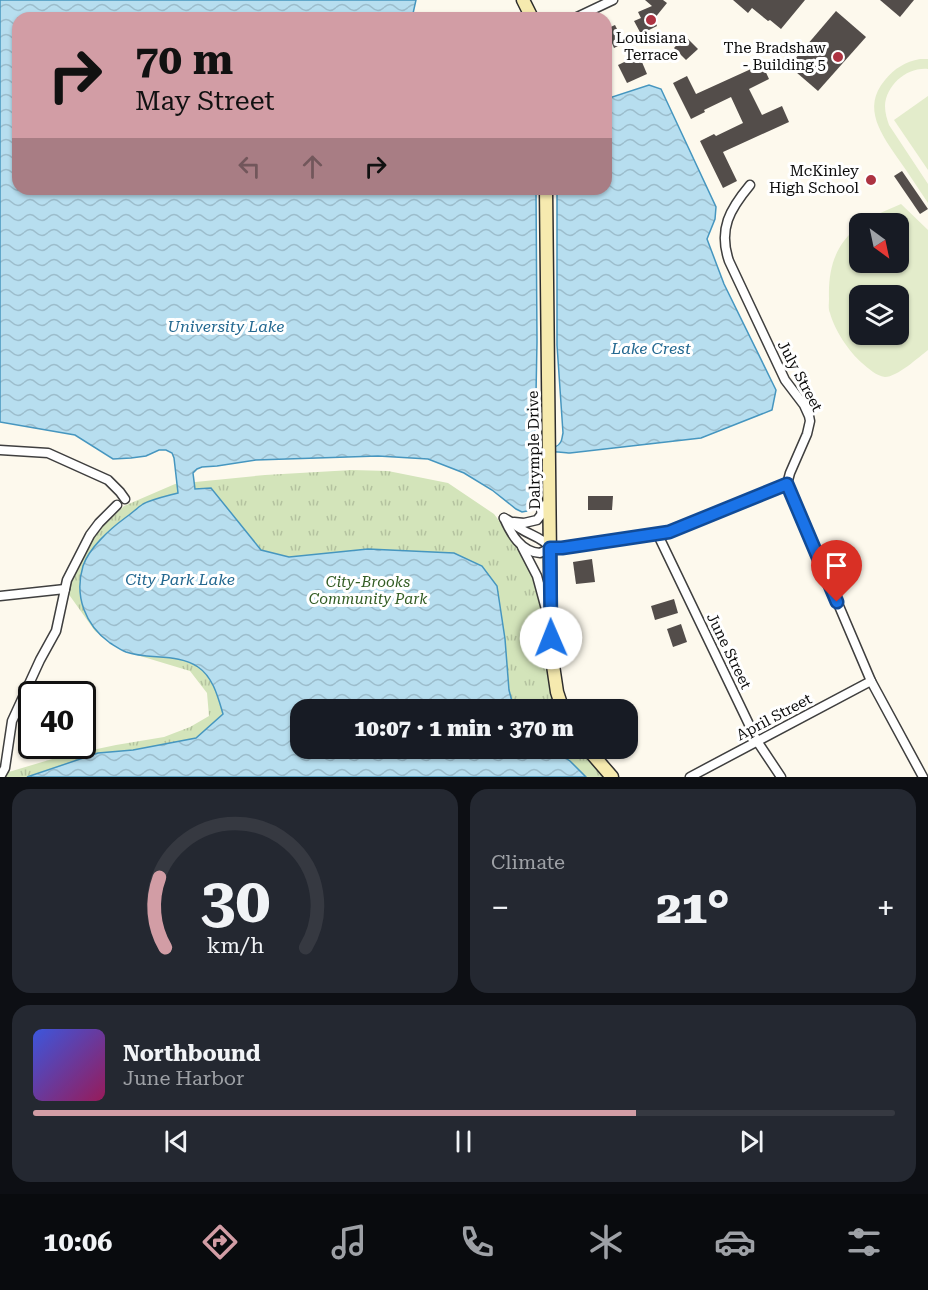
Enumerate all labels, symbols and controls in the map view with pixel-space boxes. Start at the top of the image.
marker: Louisiana Terrace [644,13,658,27]
place label: Louisiana Terrace [616,29,686,64]
text: 70 m [135,35,233,84]
icon: right [36,36,114,114]
place label: The Bradshaw - Building 5 [724,39,827,74]
marker: The Bradshaw - Building 5 [831,50,845,64]
text: May Street [135,85,275,117]
icon: left [233,150,266,183]
icon: ahead [296,150,329,183]
icon: right [359,150,392,183]
place label: McKinley High School [769,162,859,197]
marker: McKinley High School [864,173,878,187]
north arrow [849,213,909,273]
map controls [849,213,909,345]
button: layers [849,285,909,345]
water label: University Lake [168,317,284,336]
street label: July Street [774,337,826,415]
water label: Lake Crest [610,339,691,358]
street label: Dalrymple Drive [524,390,544,510]
pin [811,540,862,602]
icon: arrive [820,549,853,582]
water label: City Park Lake [125,570,235,589]
park label: City-Brooks Community Park [309,573,428,608]
position arrow [519,606,583,670]
street label: June Street [703,610,755,692]
speed limit sign: 40 [18,681,96,759]
street label: April Street [733,689,815,744]
text: 10:07 · 1 min · 370 m [354,716,574,741]
text: Climate [491,850,565,874]
text: 30 [200,864,270,937]
text: 21° [657,881,730,934]
text: − [491,888,509,927]
text: + [877,888,895,927]
text: km/h [206,933,264,958]
text: Northbound [123,1041,261,1066]
text: June Harbor [123,1066,244,1090]
icon: previous [160,1125,193,1158]
icon: pause [447,1125,480,1158]
icon: next [735,1125,768,1158]
icon: directions [199,1221,241,1263]
icon: music [328,1221,370,1263]
icon: phone [456,1221,498,1263]
icon: climate [585,1221,627,1263]
icon: car [714,1221,756,1263]
icon: filters [843,1221,885,1263]
text: 10:06 [43,1226,112,1258]

